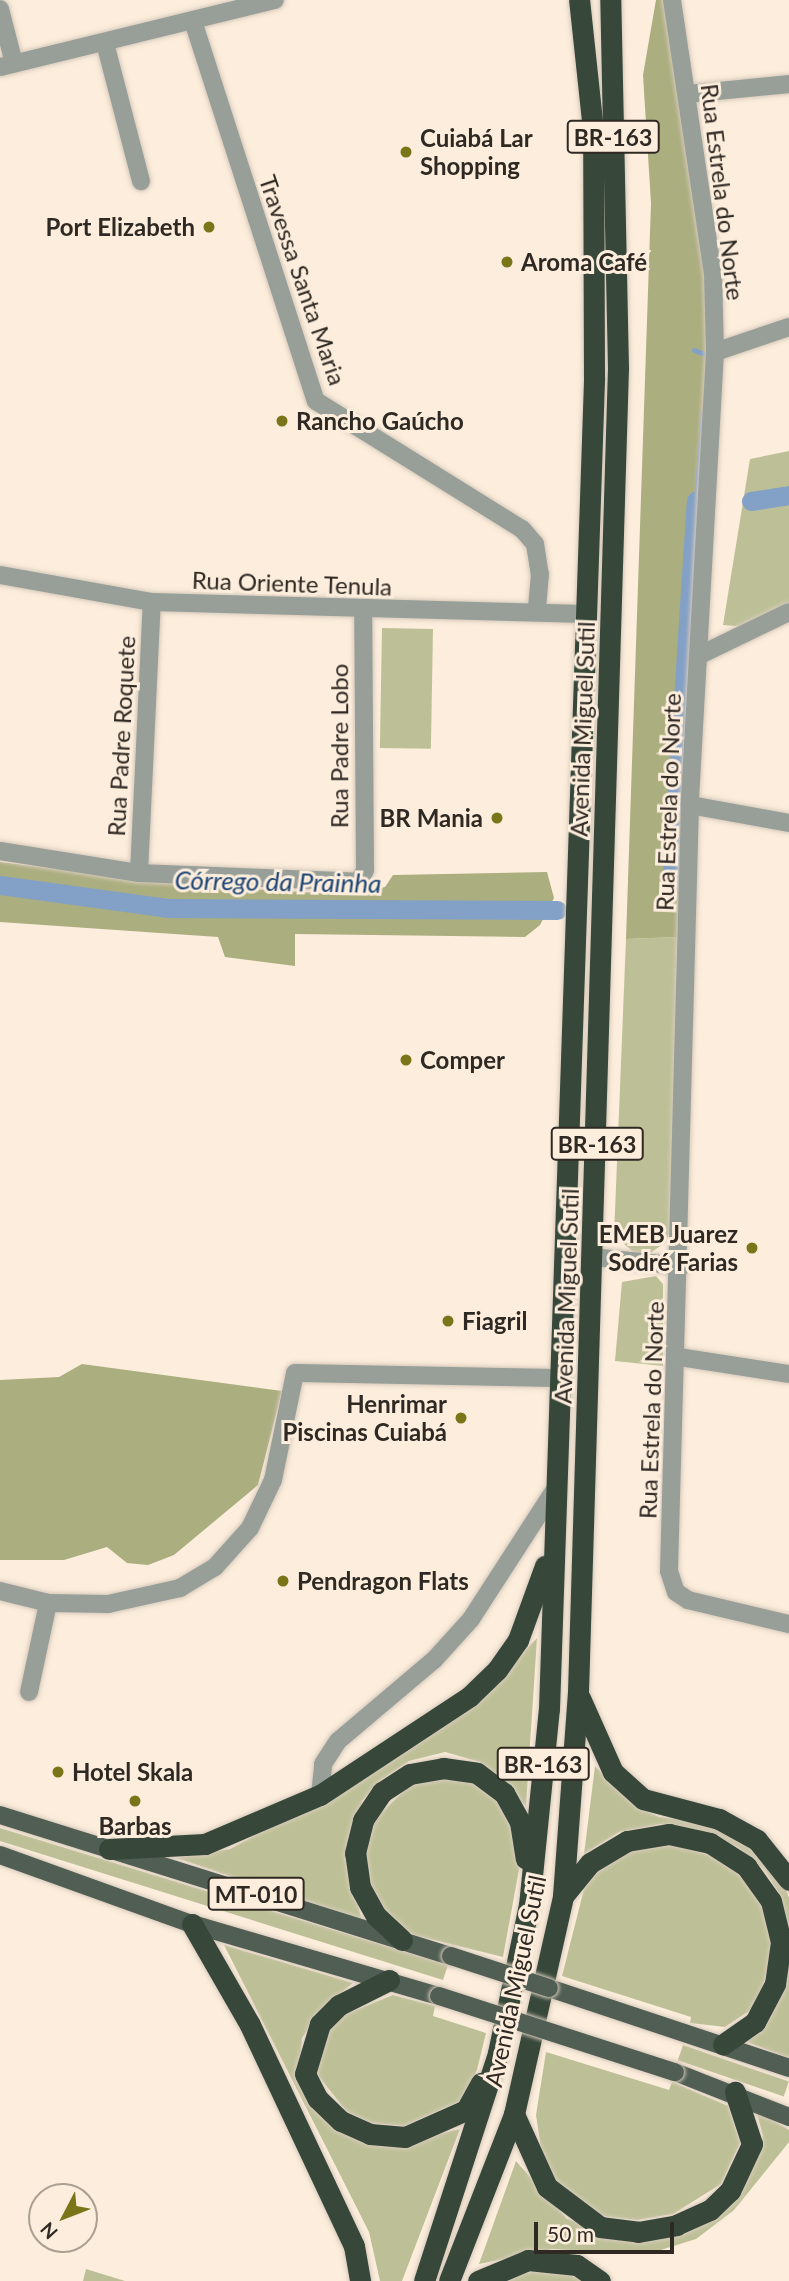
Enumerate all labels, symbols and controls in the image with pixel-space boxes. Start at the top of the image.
street label: Rua Estrela do Norte [695,82,751,302]
road number: BR-163 [566,118,660,156]
place label: Cuiabá Lar Shopping [420,124,533,180]
marker: Cuiabá Lar Shopping [398,144,414,160]
street label: Travessa Santa Maria [254,171,352,389]
place label: Port Elizabeth [45,213,195,241]
marker: Port Elizabeth [201,219,217,235]
place label: Aroma Café [521,248,647,276]
marker: Aroma Café [499,254,515,270]
place label: Rancho Gaúcho [296,407,464,435]
marker: Rancho Gaúcho [274,413,290,429]
street label: Rua Oriente Tenula [191,565,393,601]
street label: Avenida Miguel Sutil [564,621,600,837]
street label: Rua Padre Roquete [101,635,141,837]
street label: Rua Padre Lobo [325,664,353,828]
street label: Rua Estrela do Norte [650,693,686,911]
place label: BR Mania [380,804,483,832]
marker: BR Mania [489,810,505,826]
water label: Córrego da Prainha [174,865,382,899]
place label: Comper [420,1046,505,1074]
marker: Comper [398,1052,414,1068]
road number: BR-163 [550,1124,644,1163]
street label: Avenida Miguel Sutil [548,1188,584,1404]
place label: EMEB Juarez Sodré Farias [598,1220,738,1276]
marker: EMEB Juarez Sodré Farias [744,1240,760,1256]
street label: Rua Estrela do Norte [633,1301,669,1519]
place label: Fiagril [462,1307,528,1335]
marker: Fiagril [440,1313,456,1329]
place label: Henrimar Piscinas Cuiabá [282,1390,447,1446]
marker: Henrimar Piscinas Cuiabá [453,1410,469,1426]
place label: Pendragon Flats [297,1567,469,1595]
marker: Pendragon Flats [275,1573,291,1589]
road number: BR-163 [496,1744,590,1784]
place label: Hotel Skala [72,1758,193,1786]
marker: Hotel Skala [50,1764,66,1780]
marker: Barbas [127,1793,143,1809]
place label: Barbas [98,1812,172,1840]
street label: Avenida Miguel Sutil [479,1873,551,2089]
road number: MT-010 [207,1874,305,1913]
north arrow [28,2183,98,2253]
scale bar [537,2208,677,2252]
text: N [35,2218,62,2244]
text: 50 m [547,2221,594,2246]

